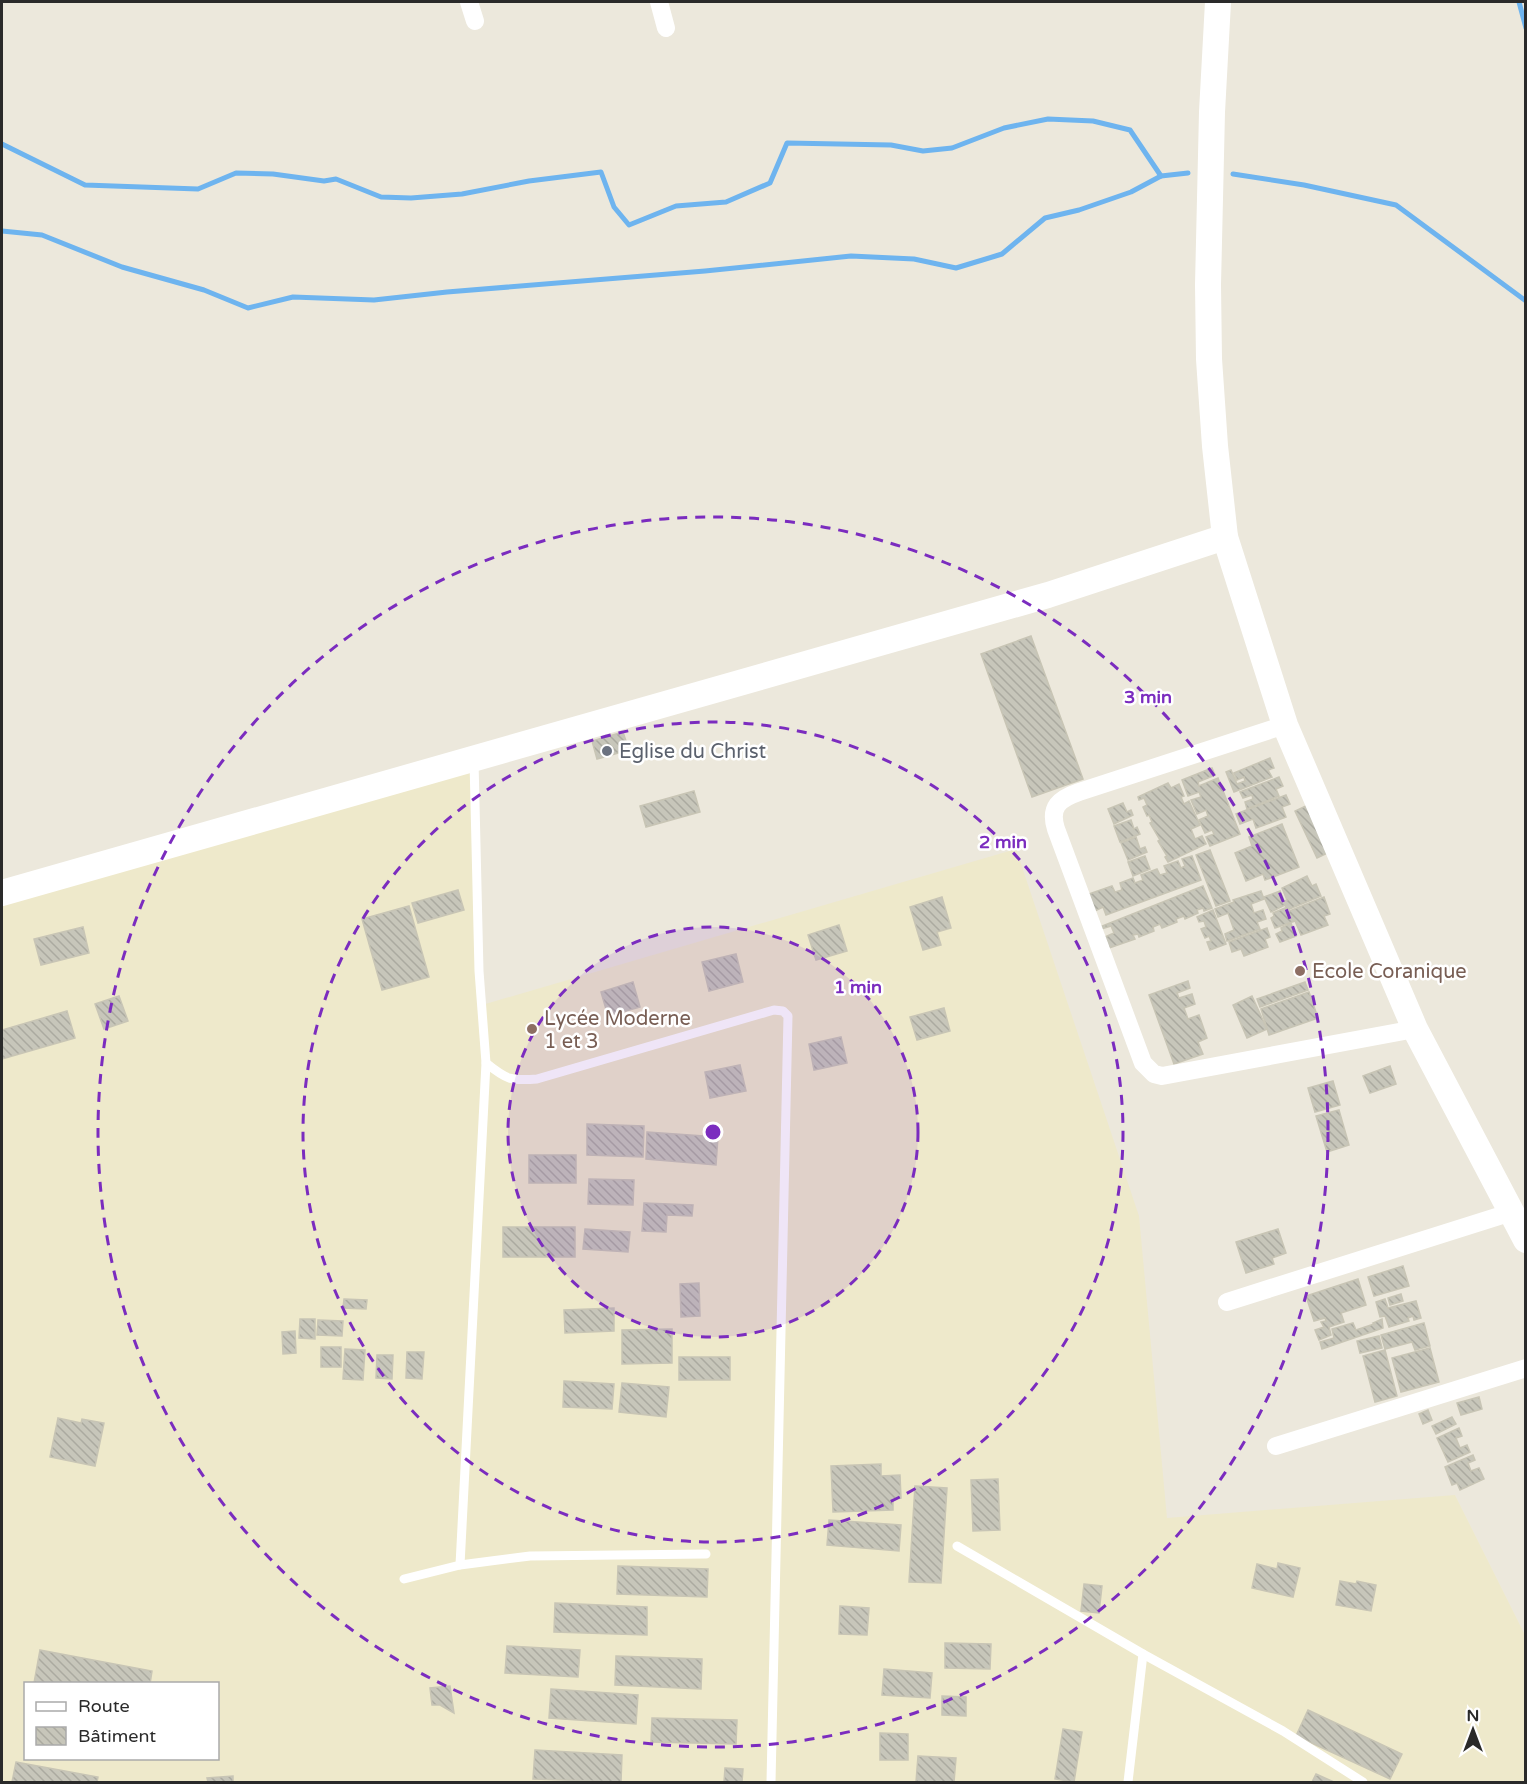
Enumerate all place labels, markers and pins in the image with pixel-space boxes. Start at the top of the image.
place label: Eglise du Christ [619,740,766,764]
marker: Eglise du Christ [600,744,614,758]
place label: Ecole Coranique [1312,960,1467,984]
marker: Ecole Coranique [1293,964,1307,978]
place label: Lycée Moderne 1 et 3 [544,1007,691,1054]
marker: Lycée Moderne 1 et 3 [525,1022,539,1036]
centre of rings [703,1122,723,1142]

